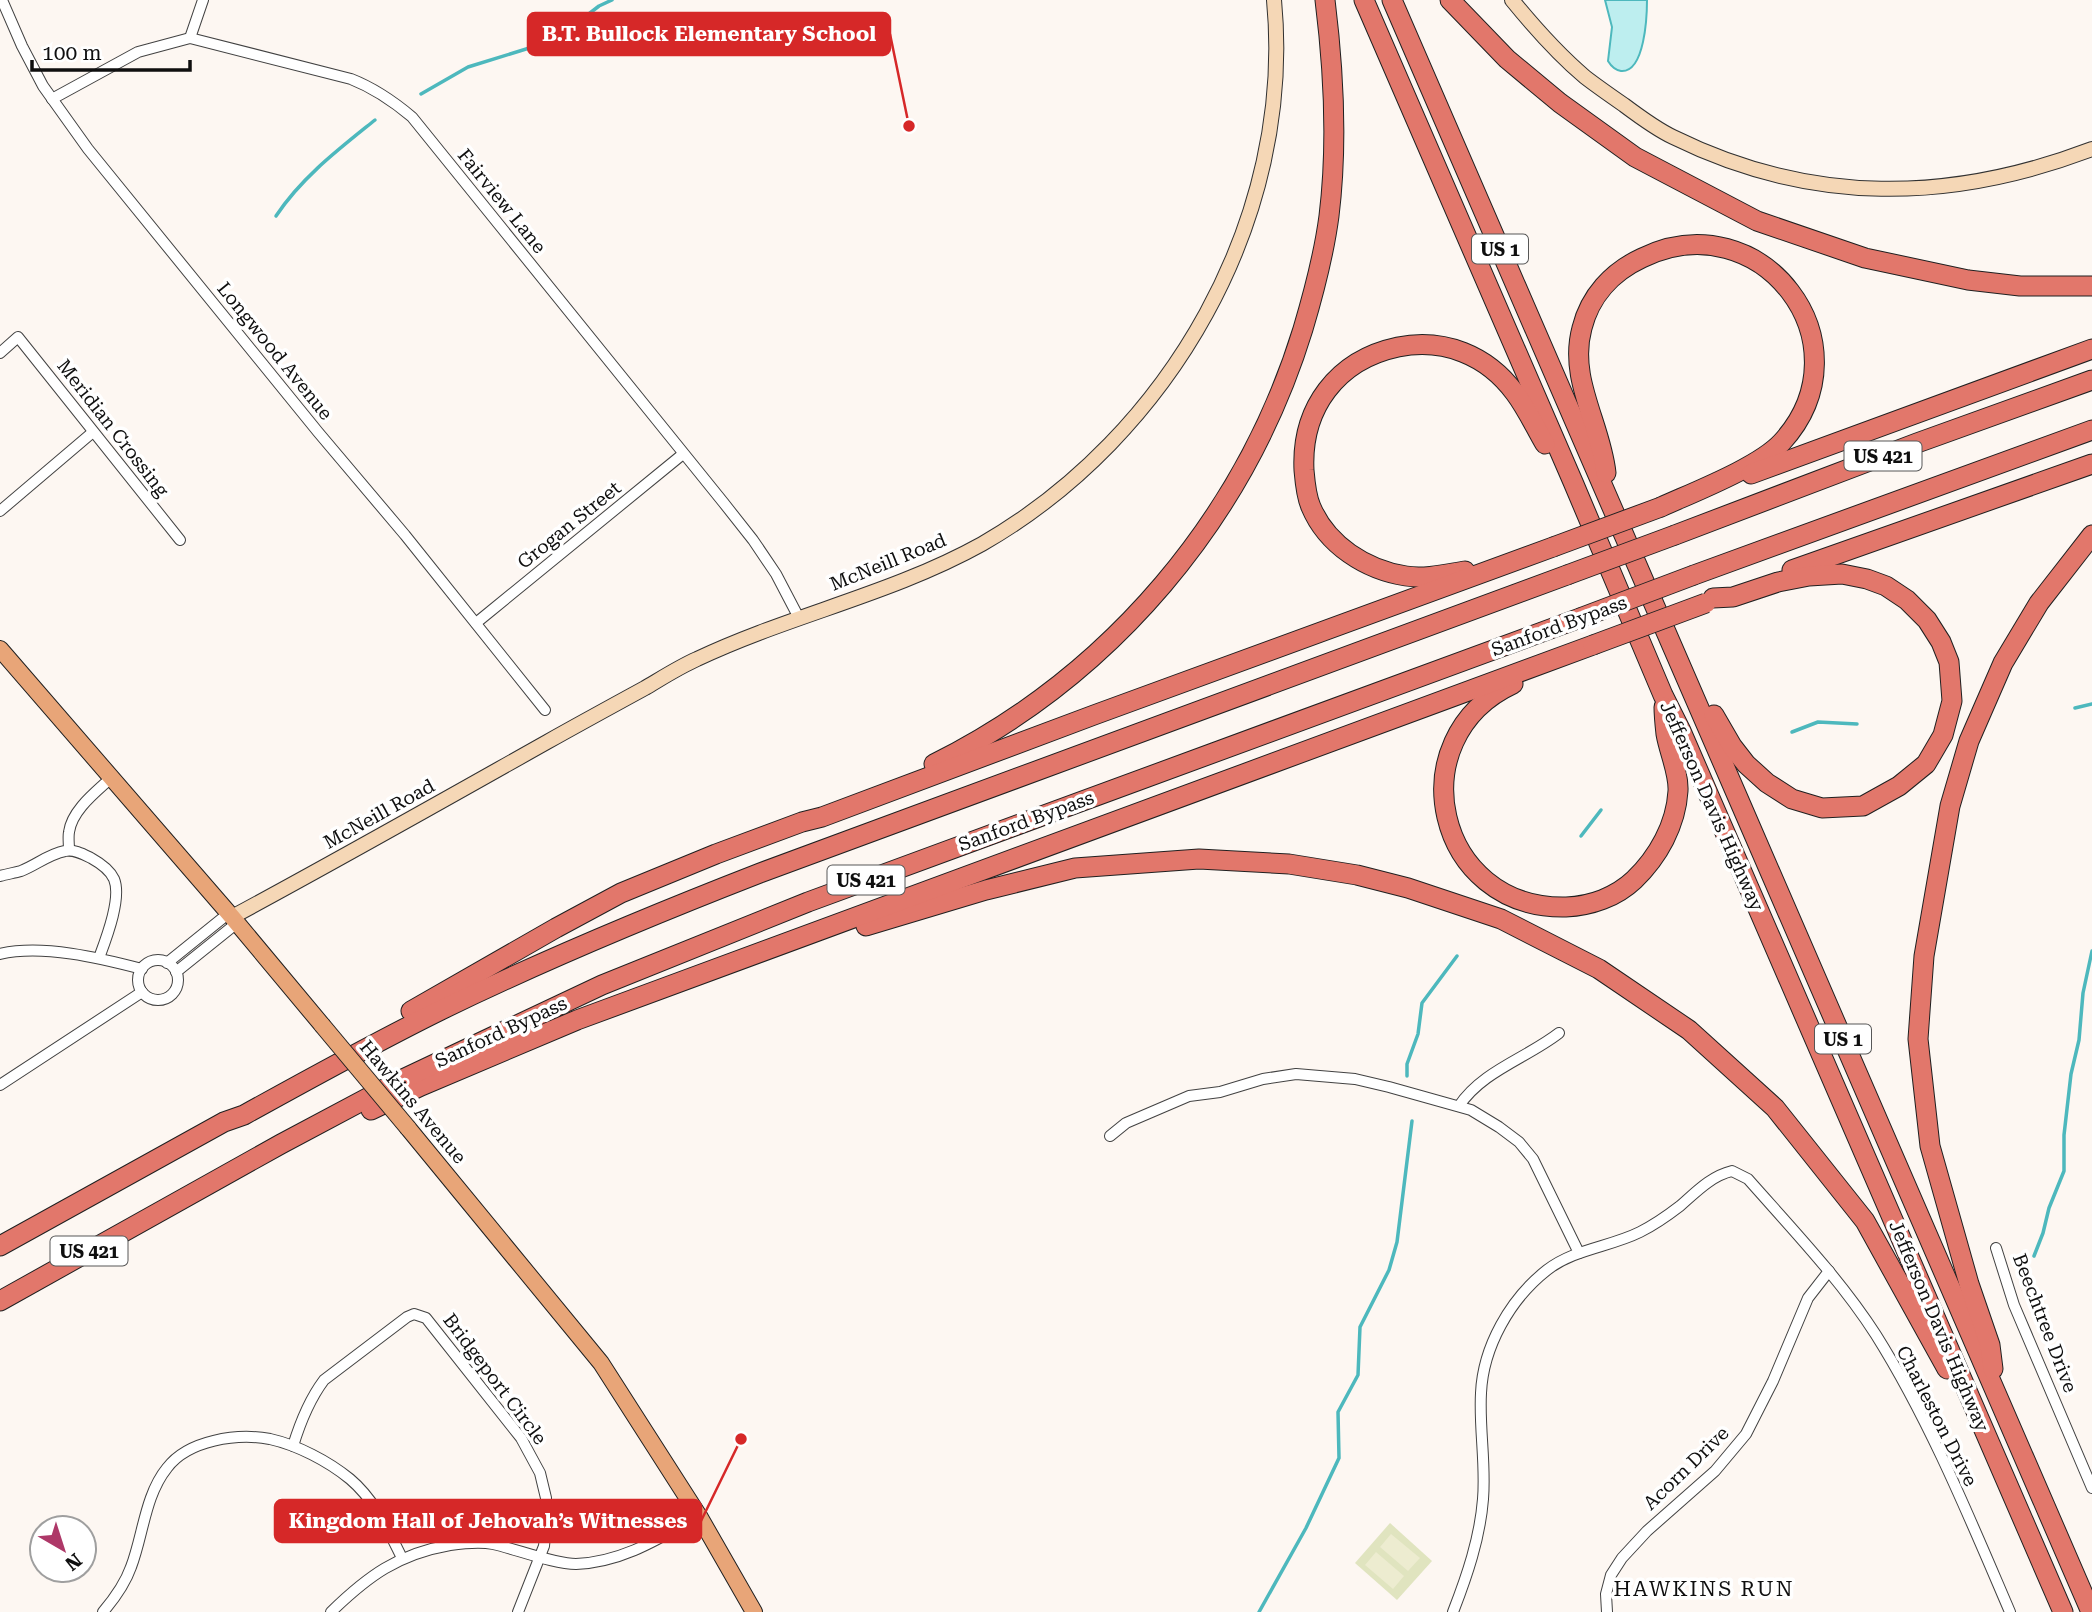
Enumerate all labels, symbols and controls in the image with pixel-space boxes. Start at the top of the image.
callout: B.T. Bullock Elementary School [528,13,890,55]
text: B.T. Bullock Elementary School [542,22,876,46]
scale bar [32,28,189,72]
text: 100 m [42,41,102,65]
street label: Fairview Lane [453,144,551,258]
road number: US 1 [1472,234,1528,264]
street label: Longwood Avenue [212,277,338,425]
street label: Meridian Crossing [52,355,174,501]
road number: US 421 [1844,442,1922,470]
street label: Grogan Street [513,476,625,574]
street label: McNeill Road [827,528,949,596]
street label: Sanford Bypass [1488,591,1630,661]
street label: Jefferson Davis Highway [1655,698,1769,915]
street label: McNeill Road [320,774,438,854]
street label: Sanford Bypass [955,786,1097,856]
road number: US 421 [828,866,904,894]
street label: Sanford Bypass [432,991,570,1073]
road number: US 1 [1815,1024,1871,1054]
street label: Hawkins Avenue [355,1036,471,1168]
street label: Jefferson Davis Highway [1884,1217,1994,1436]
road number: US 421 [50,1236,128,1266]
street label: Beechtree Drive [2008,1250,2082,1396]
street label: Bridgeport Circle [438,1309,552,1449]
street label: Charleston Drive [1892,1342,1982,1490]
street label: Acorn Drive [1638,1421,1734,1515]
callout: Kingdom Hall of Jehovah’s Witnesses [275,1500,701,1542]
text: Kingdom Hall of Jehovah’s Witnesses [289,1509,687,1533]
north arrow [28,1514,98,1584]
text: N [60,1548,86,1576]
district label: HAWKINS RUN [1614,1577,1795,1601]

